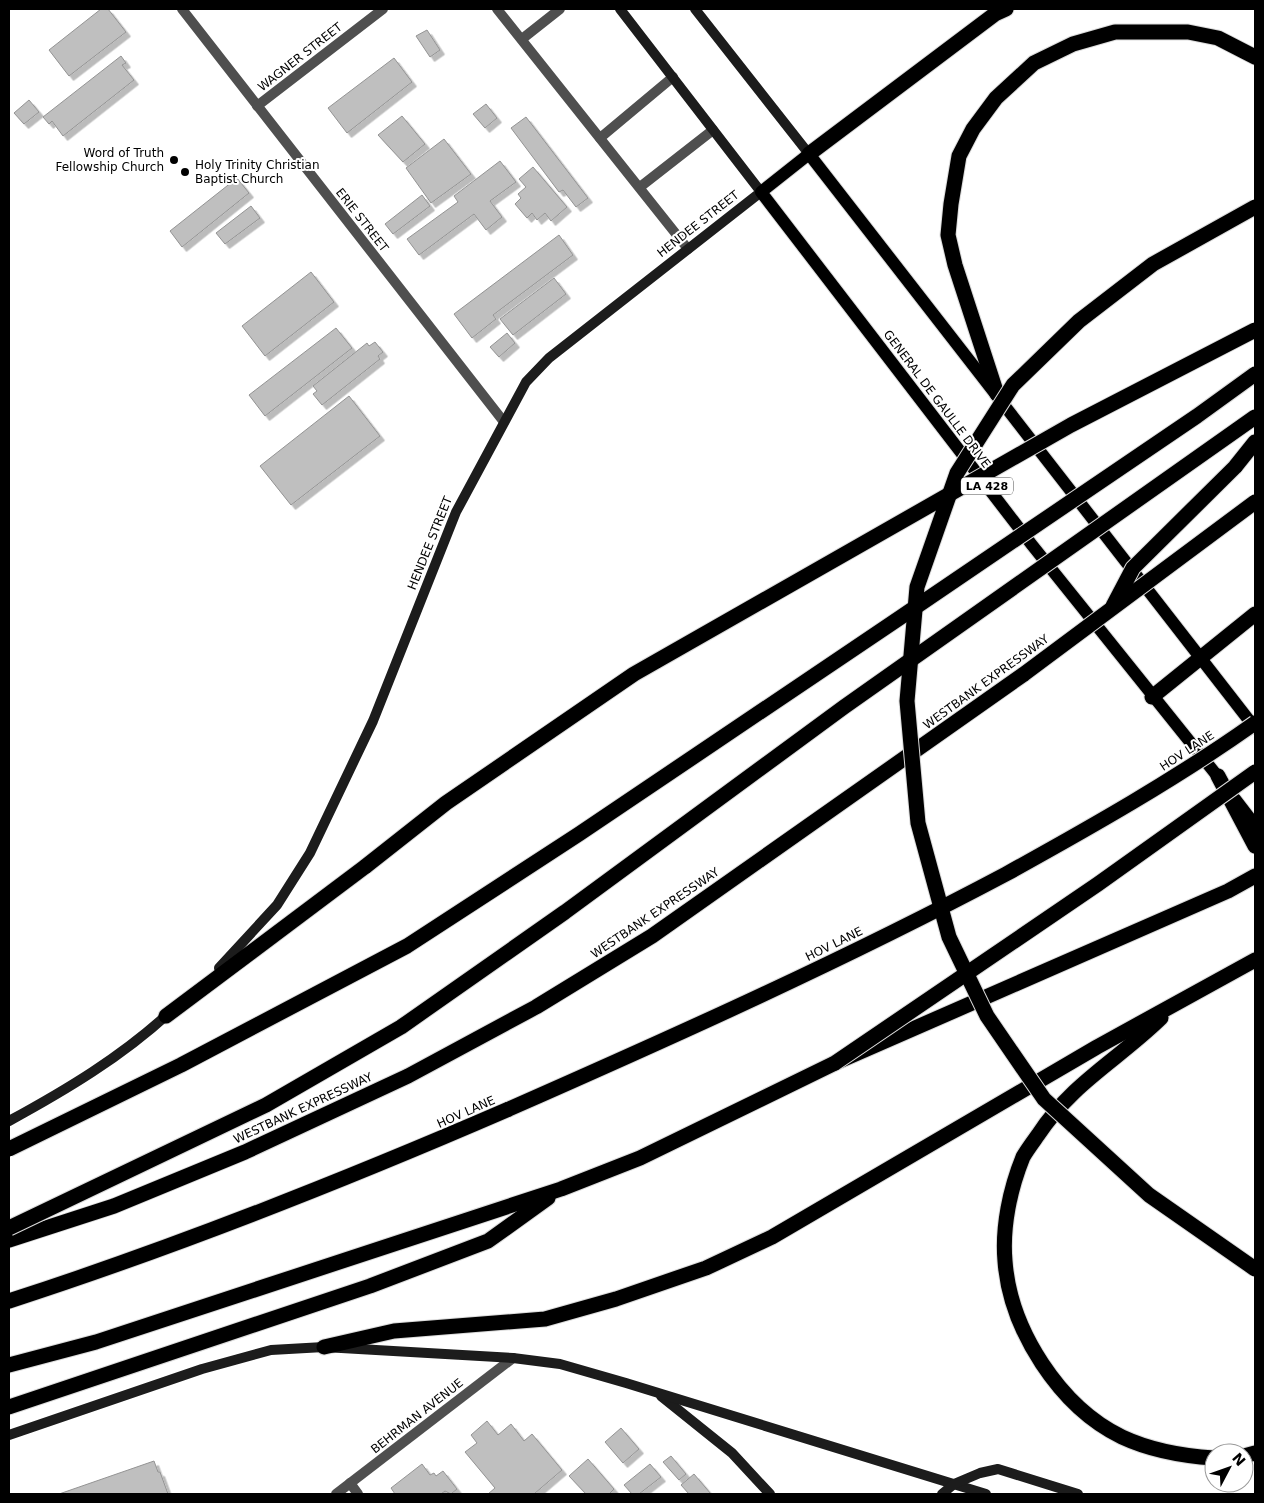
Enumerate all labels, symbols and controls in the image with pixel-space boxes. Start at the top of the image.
street label: WAGNER STREET [255,19,345,94]
place label: Word of Truth Fellowship Church [55,146,164,174]
marker: Word of Truth Fellowship Church [168,154,180,166]
place label: Holy Trinity Christian Baptist Church [195,158,320,186]
marker: Holy Trinity Christian Baptist Church [179,166,191,178]
street label: ERIE STREET [333,185,392,255]
street label: HENDEE STREET [654,187,742,260]
street label: GENERAL DE GAULLE DRIVE [881,327,993,471]
road number: LA 428 [961,478,1013,494]
street label: HENDEE STREET [405,494,455,592]
street label: WESTBANK EXPRESSWAY [921,631,1052,732]
street label: HOV LANE [1157,728,1217,774]
street label: WESTBANK EXPRESSWAY [588,864,722,961]
street label: HOV LANE [803,924,865,964]
street label: WESTBANK EXPRESSWAY [231,1069,375,1146]
street label: HOV LANE [435,1093,497,1131]
street label: BEHRMAN AVENUE [368,1376,466,1456]
north arrow [1204,1443,1254,1493]
text: N [1229,1450,1249,1469]

